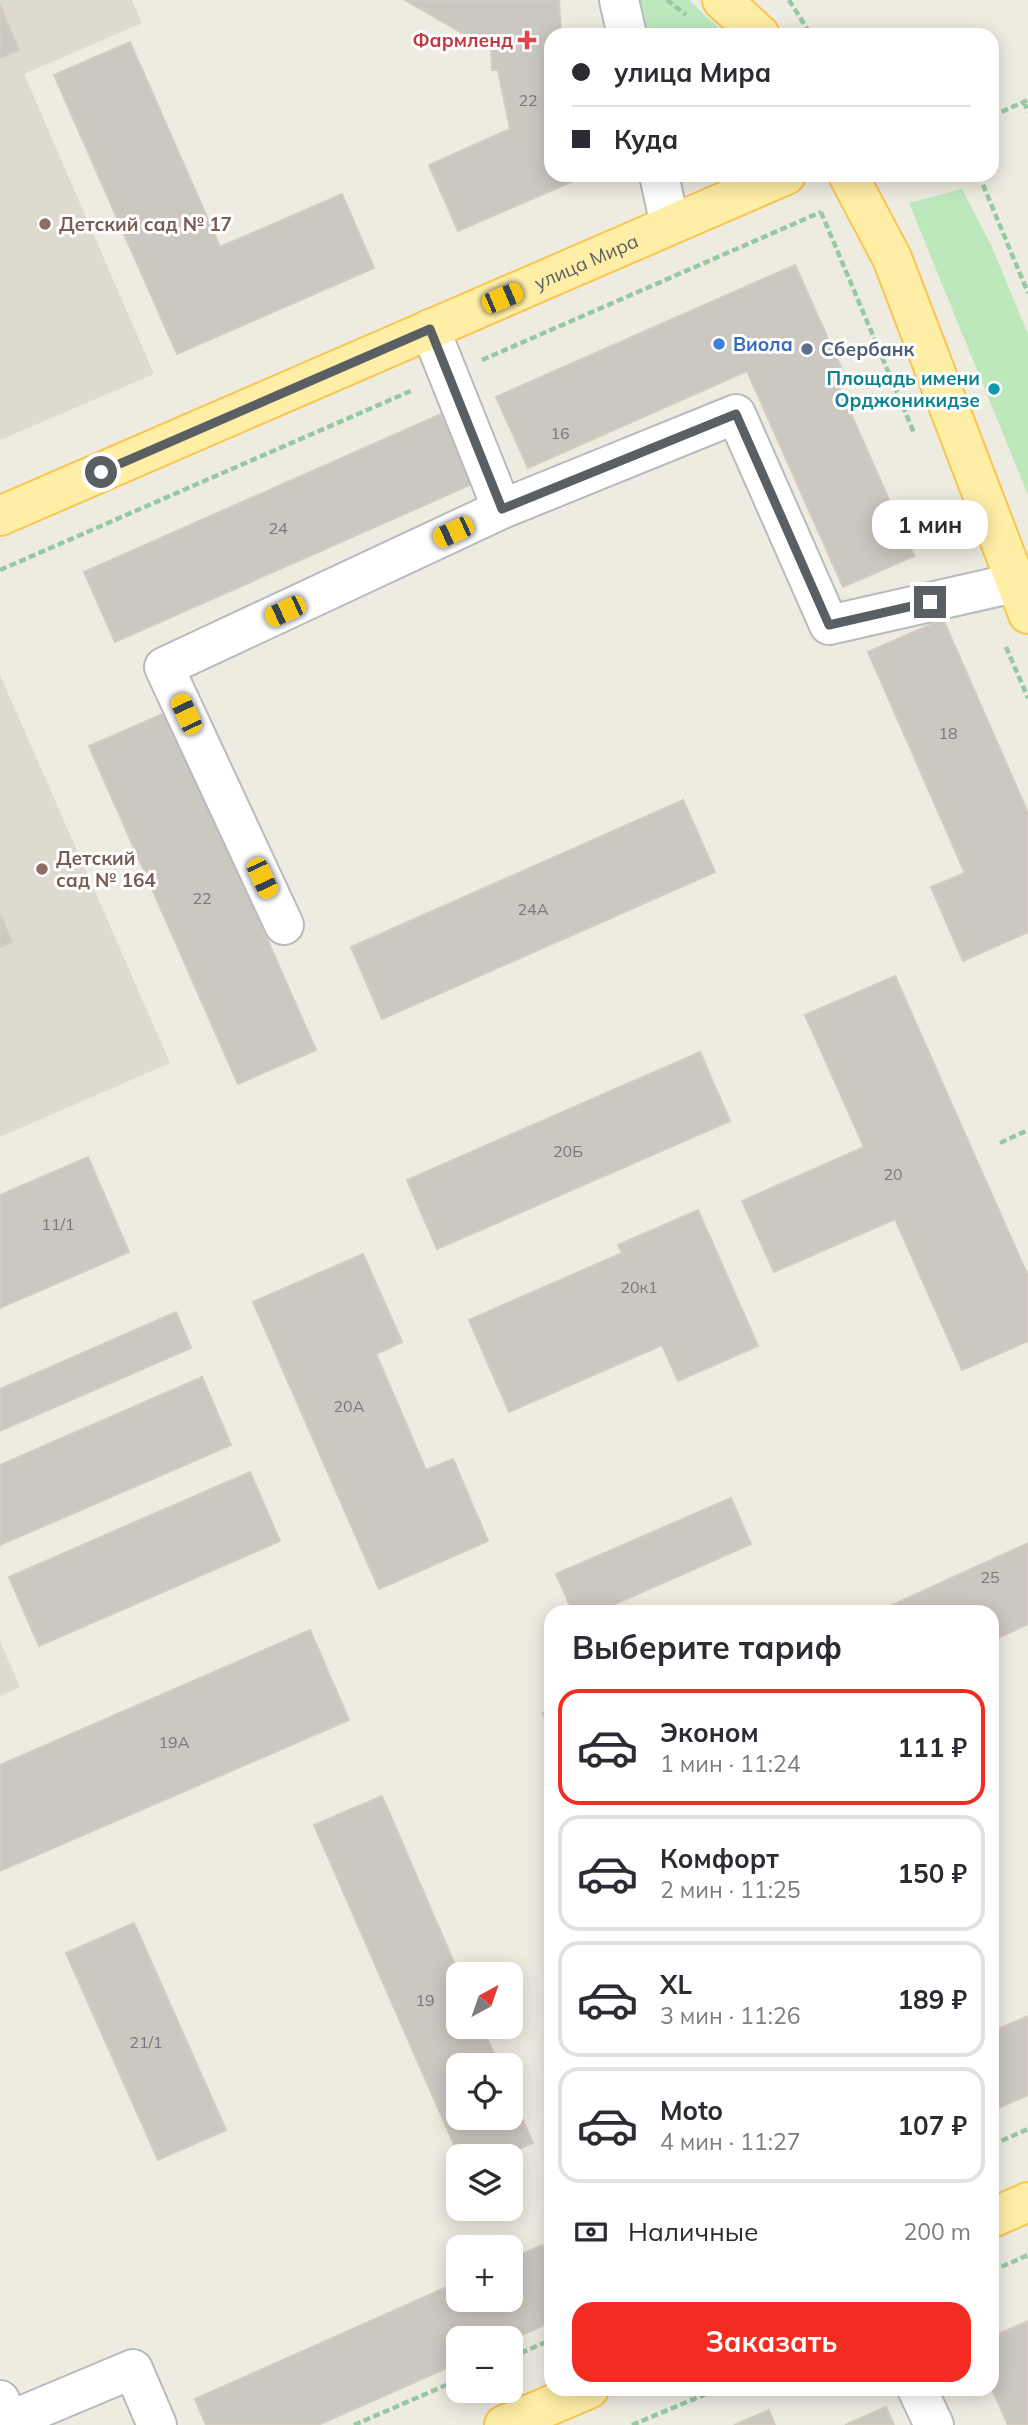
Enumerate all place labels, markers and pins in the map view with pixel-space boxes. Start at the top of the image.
place label: Фармленд [412,28,513,52]
marker: Фармленд [519,32,535,48]
place label: Детский сад № 17 [59,212,232,236]
marker: Детский сад № 17 [37,216,53,232]
place label: Виола [733,332,793,356]
marker: Виола [711,336,727,352]
place label: Сбербанк [821,337,915,361]
marker: Сбербанк [799,341,815,357]
place label: Площадь имени Орджоникидзе [826,366,980,412]
marker: Площадь имени Орджоникидзе [986,381,1002,397]
place label: Детский сад № 164 [56,846,156,892]
marker: Детский сад № 164 [34,861,50,877]

